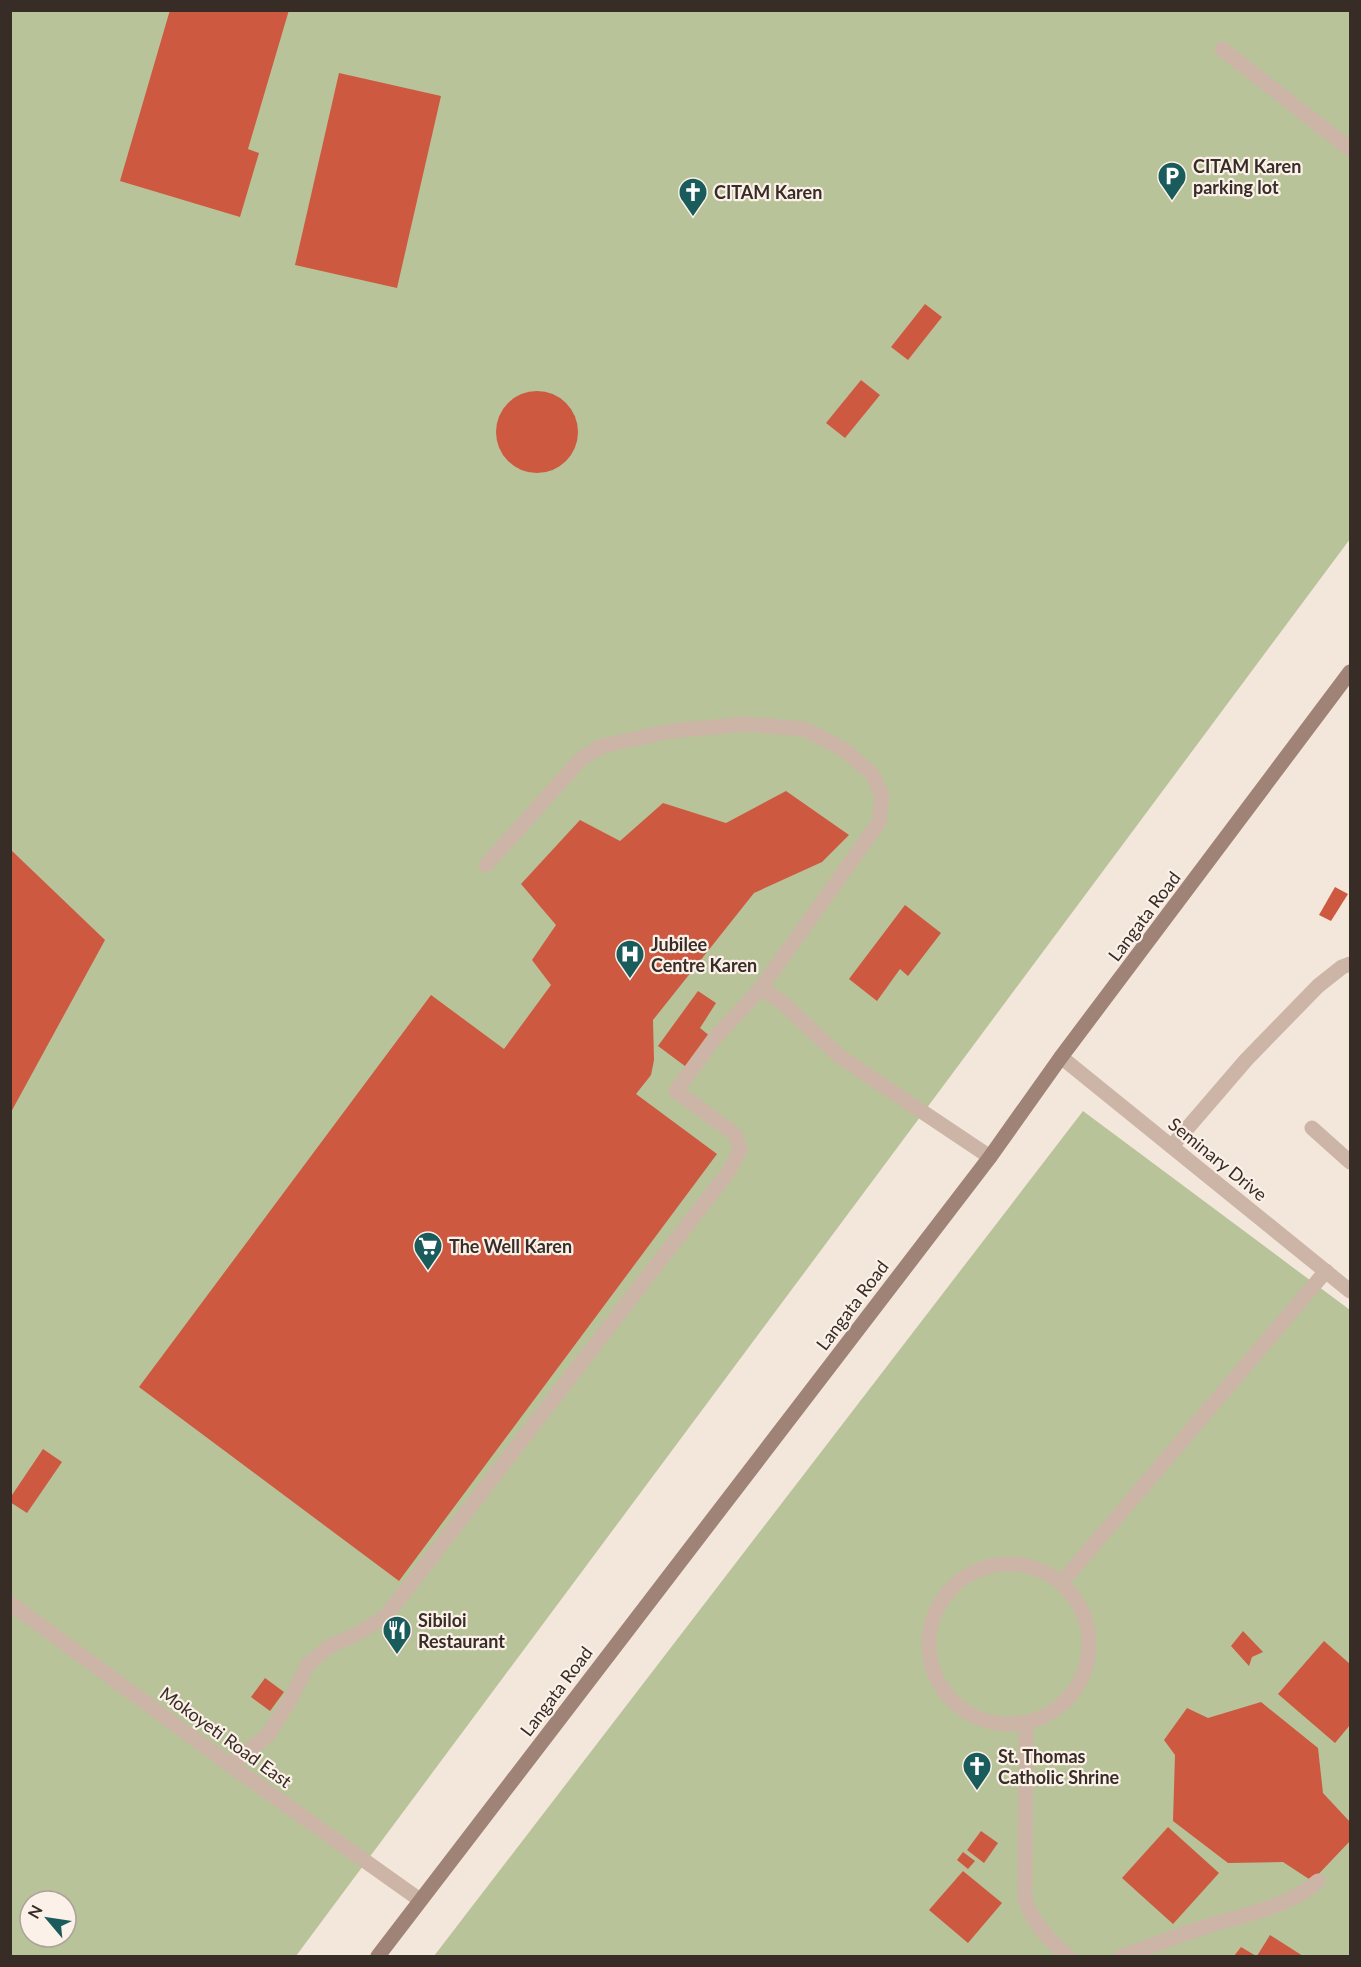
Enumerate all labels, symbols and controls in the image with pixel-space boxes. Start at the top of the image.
place label: CITAM Karen parking lot [1193,155,1301,198]
parking icon: CITAM Karen parking lot [1156,160,1188,202]
church icon: CITAM Karen [677,176,709,218]
place label: CITAM Karen [714,181,822,203]
street label: Langata Road [1103,867,1185,965]
place label: Jubilee Centre Karen [651,933,757,976]
hospital icon: Jubilee Centre Karen [614,938,646,980]
street label: Seminary Drive [1164,1113,1272,1205]
supermarket icon: The Well Karen [412,1230,444,1272]
place label: The Well Karen [449,1235,572,1257]
street label: Langata Road [811,1256,893,1354]
place label: Sibiloi Restaurant [418,1609,505,1652]
restaurant icon: Sibiloi Restaurant [381,1614,413,1656]
street label: Langata Road [515,1642,597,1740]
street label: Mokoyeti Road East [156,1682,297,1792]
place label: St. Thomas Catholic Shrine [998,1745,1120,1788]
church icon: St. Thomas Catholic Shrine [961,1750,993,1792]
north arrow [18,1889,78,1949]
text: N [23,1901,46,1921]

